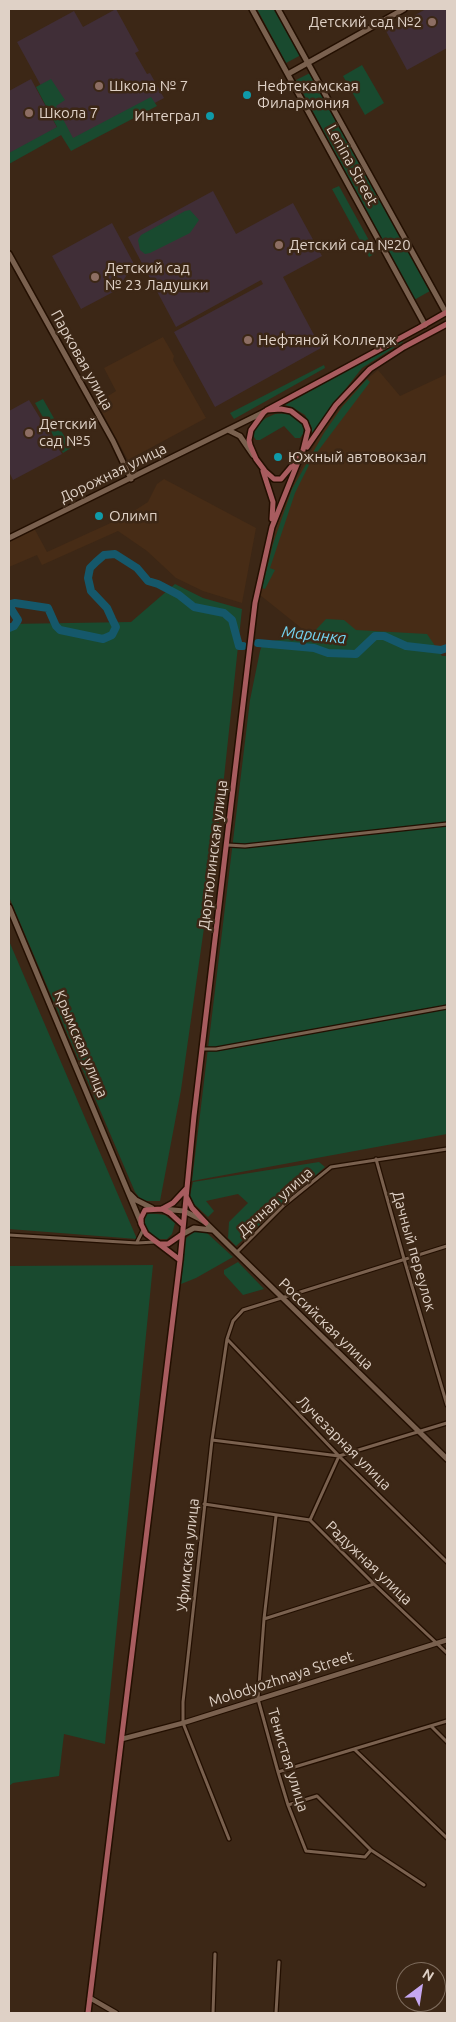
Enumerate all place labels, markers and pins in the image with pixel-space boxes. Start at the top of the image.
place label: Детский сад №2 [309,13,422,31]
marker: Детский сад №2 [426,16,438,28]
place label: Школа № 7 [109,77,188,95]
place label: Нефтекамская Филармония [257,77,359,112]
marker: Школа № 7 [93,80,105,92]
marker: Нефтекамская Филармония [241,89,253,101]
place label: Школа 7 [39,104,98,122]
marker: Школа 7 [23,107,35,119]
place label: Интеграл [134,107,200,125]
marker: Интеграл [204,110,216,122]
place label: Детский сад №20 [289,236,411,254]
marker: Детский сад №20 [273,239,285,251]
place label: Детский сад № 23 Ладушки [105,259,209,294]
marker: Детский сад № 23 Ладушки [89,271,101,283]
place label: Нефтяной Колледж [258,331,396,349]
marker: Нефтяной Колледж [242,334,254,346]
place label: Детский сад №5 [39,415,97,450]
marker: Детский сад №5 [23,427,35,439]
place label: Южный автовокзал [288,448,427,466]
marker: Южный автовокзал [272,451,284,463]
place label: Олимп [109,507,158,525]
marker: Олимп [93,510,105,522]

